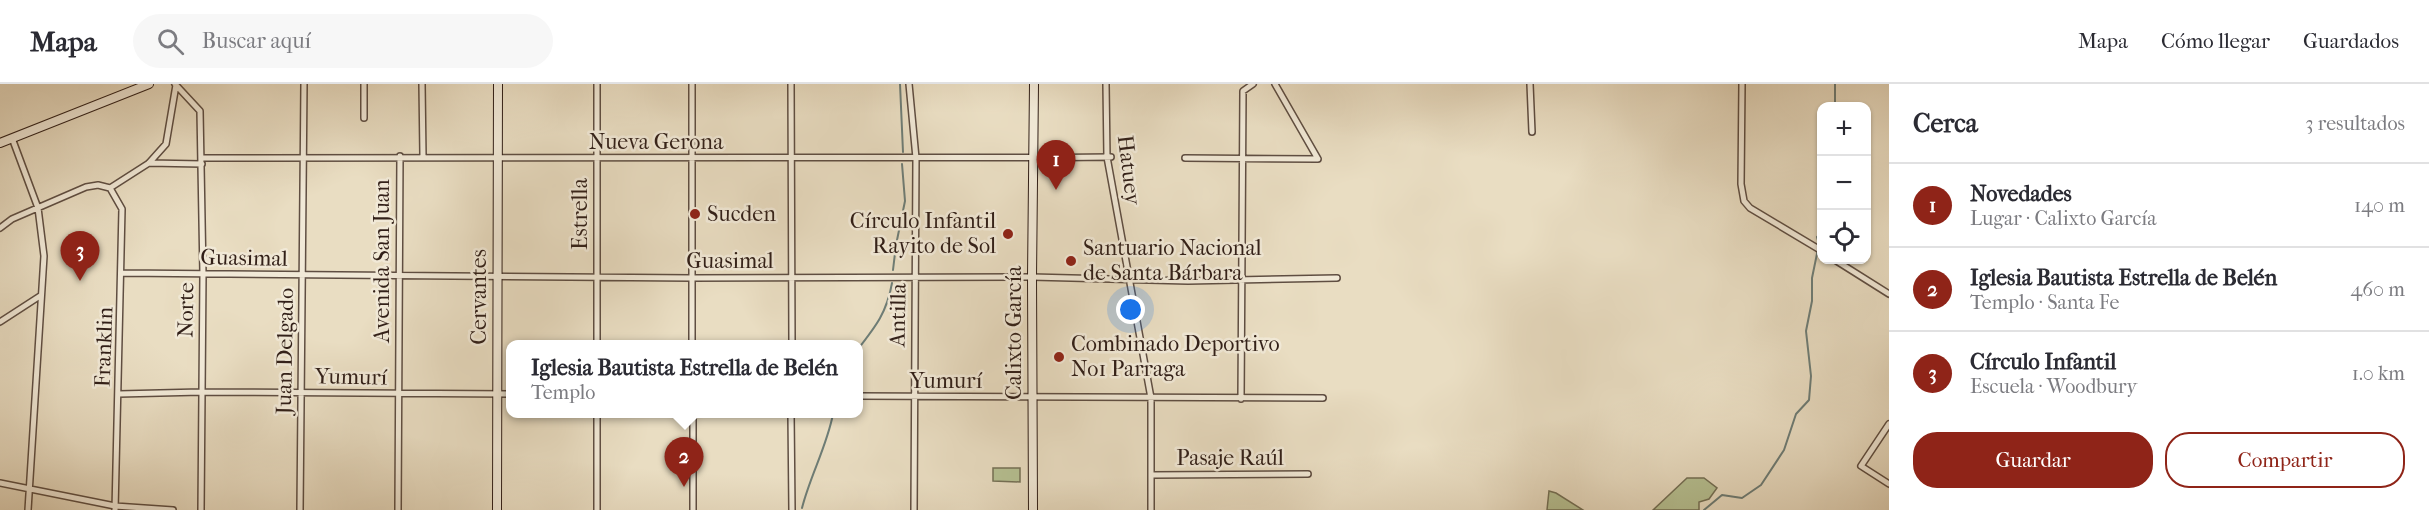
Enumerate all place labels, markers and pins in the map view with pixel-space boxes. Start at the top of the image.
pin: 1 [1036,141,1076,190]
place label: Sucden [707,201,776,227]
marker: Sucden [688,207,702,221]
place label: Círculo Infantil Rayito de Sol [850,208,996,259]
marker: Círculo Infantil Rayito de Sol [1001,227,1015,241]
pin: 3 [60,232,100,281]
place label: Santuario Nacional de Santa Bárbara [1083,235,1262,286]
marker: Santuario Nacional de Santa Bárbara [1064,254,1078,268]
place label: Combinado Deportivo No1 Parraga [1071,331,1280,382]
marker: Combinado Deportivo No1 Parraga [1052,350,1066,364]
pin: 2 [664,438,704,487]

